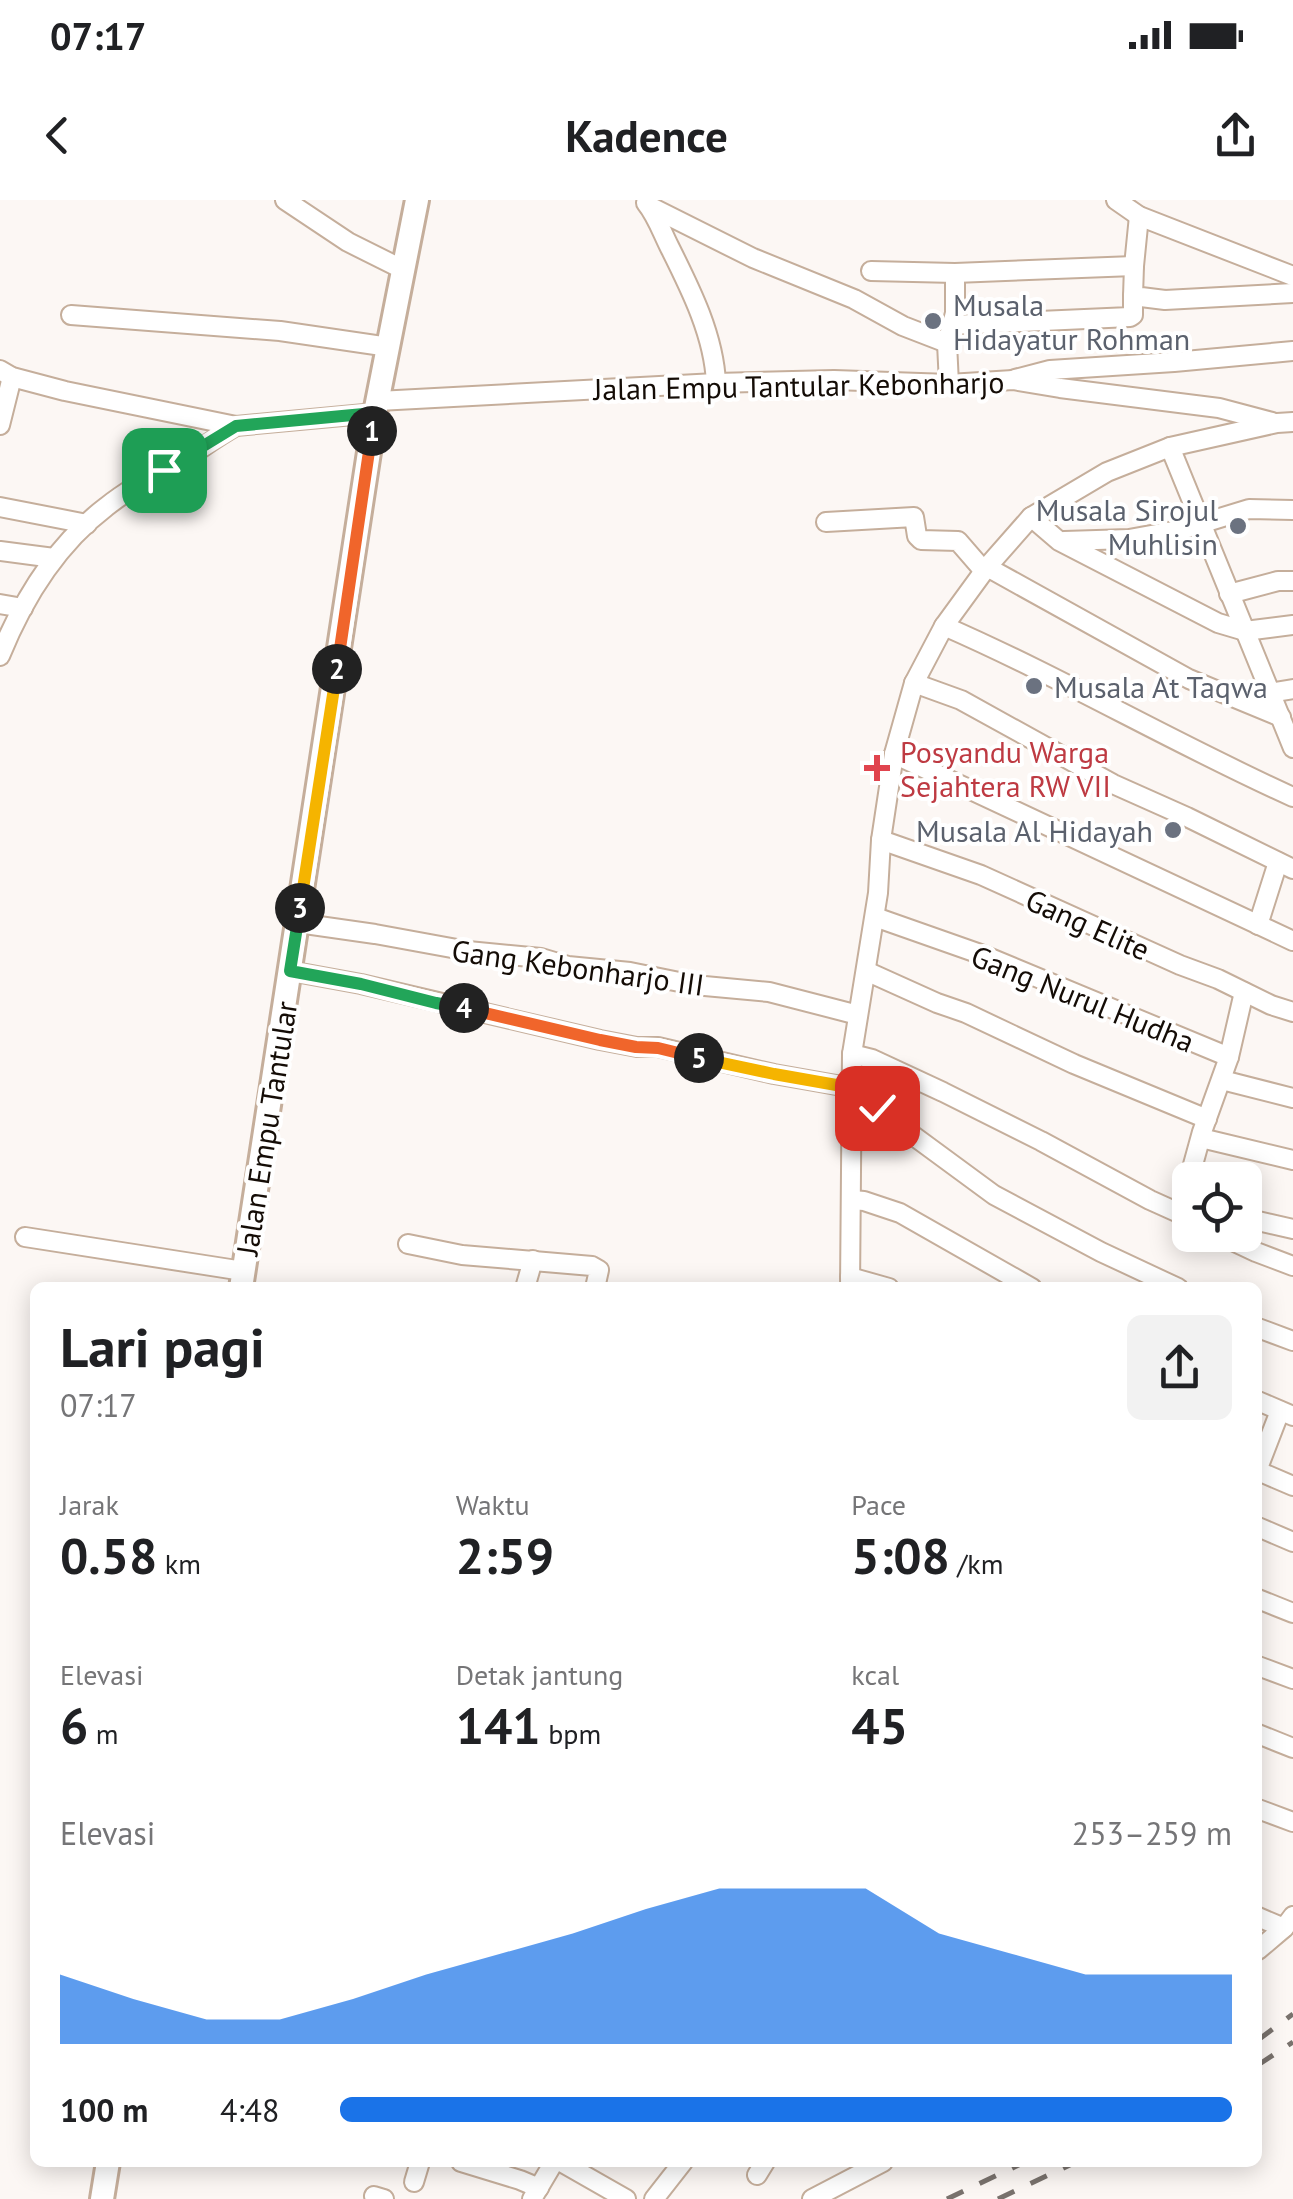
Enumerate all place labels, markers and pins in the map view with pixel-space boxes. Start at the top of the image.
place label: Musala Hidayatur Rohman [953,285,1190,358]
marker: Musala Hidayatur Rohman [922,310,944,332]
pin: 1 [347,406,397,456]
pin [122,428,207,513]
place label: Musala Sirojul Muhlisin [1036,490,1218,563]
marker: Musala Sirojul Muhlisin [1227,515,1249,537]
pin: 2 [312,644,362,694]
place label: Musala At Taqwa [1054,667,1268,706]
marker: Musala At Taqwa [1023,675,1045,697]
place label: Posyandu Warga Sejahtera RW VII [900,732,1111,805]
marker: Posyandu Warga Sejahtera RW VII [864,755,890,781]
place label: Musala Al Hidayah [916,811,1153,850]
marker: Musala Al Hidayah [1162,819,1184,841]
pin: 3 [275,883,325,933]
pin: 4 [439,983,489,1033]
pin: 5 [674,1033,724,1083]
pin [835,1066,920,1151]

